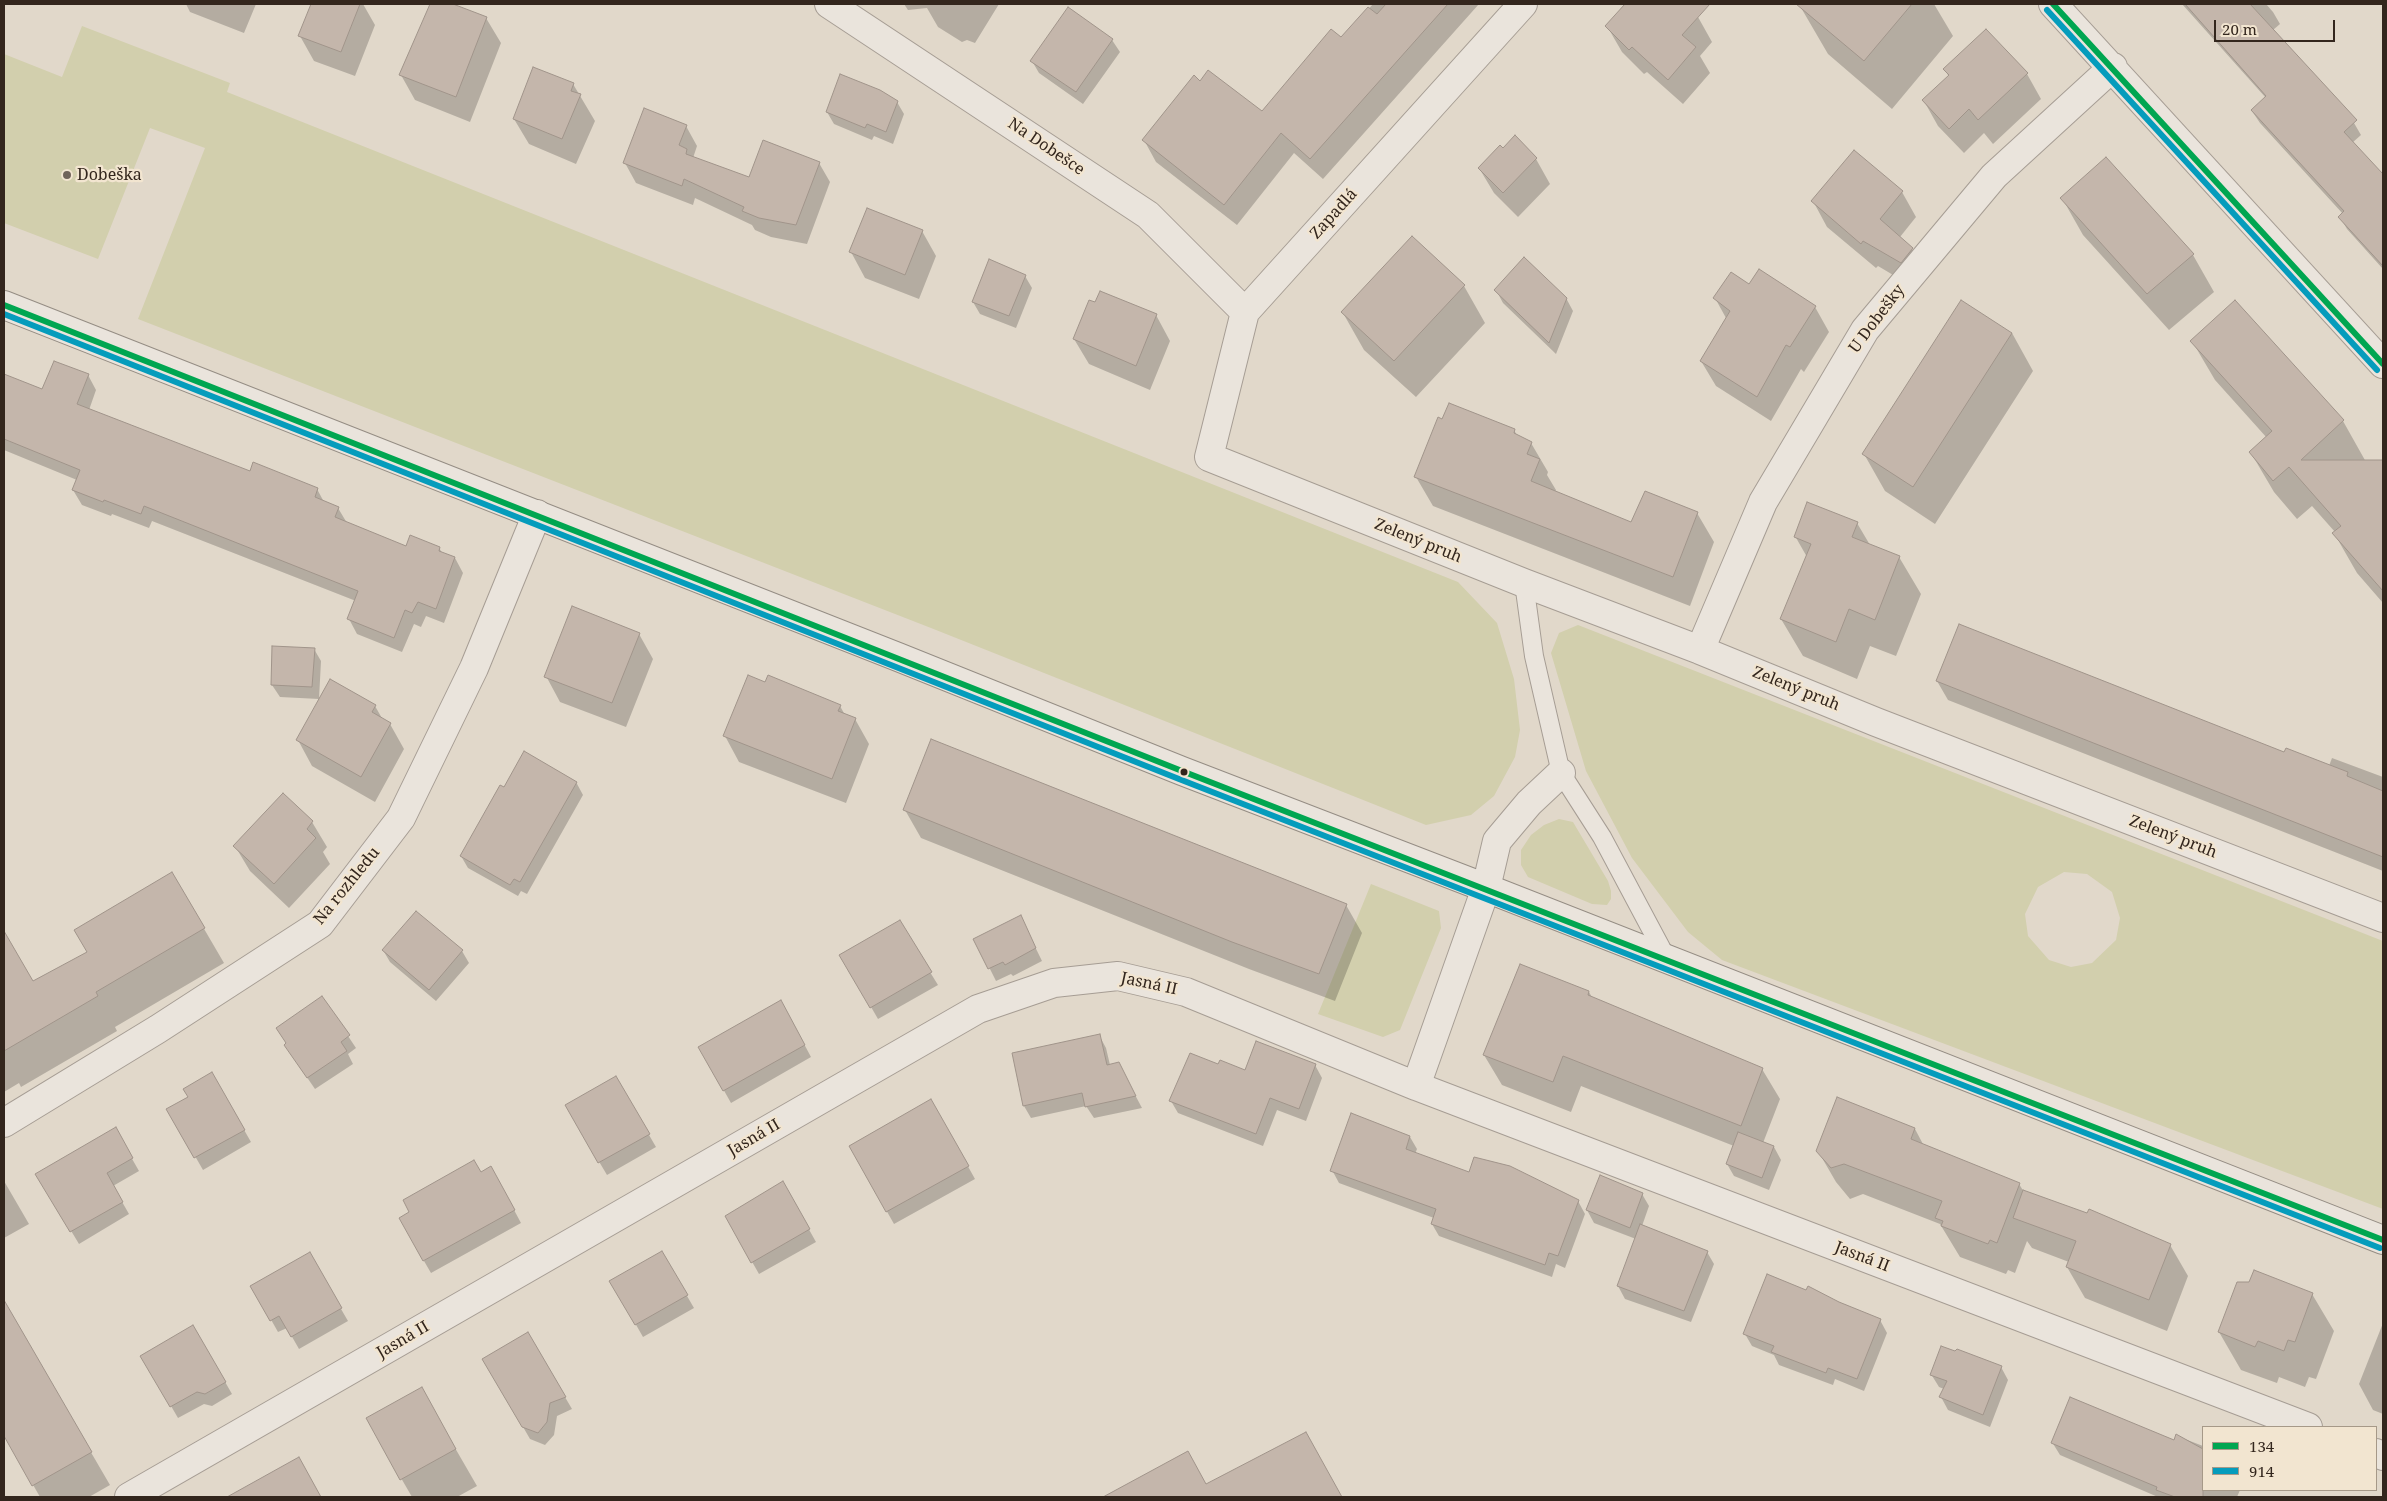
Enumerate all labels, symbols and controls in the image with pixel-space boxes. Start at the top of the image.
scale bar [2217,10,2338,42]
text: 20 m [2222,19,2257,39]
street label: Na Dobešce [1004,114,1088,180]
place label: Dobeška [77,165,142,185]
marker: Dobeška [61,169,73,181]
street label: Zapadlá [1306,185,1362,243]
street label: U Dobešky [1845,281,1909,357]
street label: Zelený pruh [1372,515,1464,567]
street label: Zelený pruh [1750,663,1842,715]
unlabelled marker [1179,767,1189,777]
street label: Zelený pruh [2126,811,2220,863]
street label: Na rozhledu [310,843,384,929]
street label: Jasná II [1119,969,1179,999]
street label: Jasná II [724,1115,784,1161]
street label: Jasná II [1832,1238,1892,1276]
street label: Jasná II [373,1317,433,1363]
legend [2202,1426,2377,1491]
text: 134 [2249,1436,2274,1456]
text: 914 [2249,1461,2274,1481]

